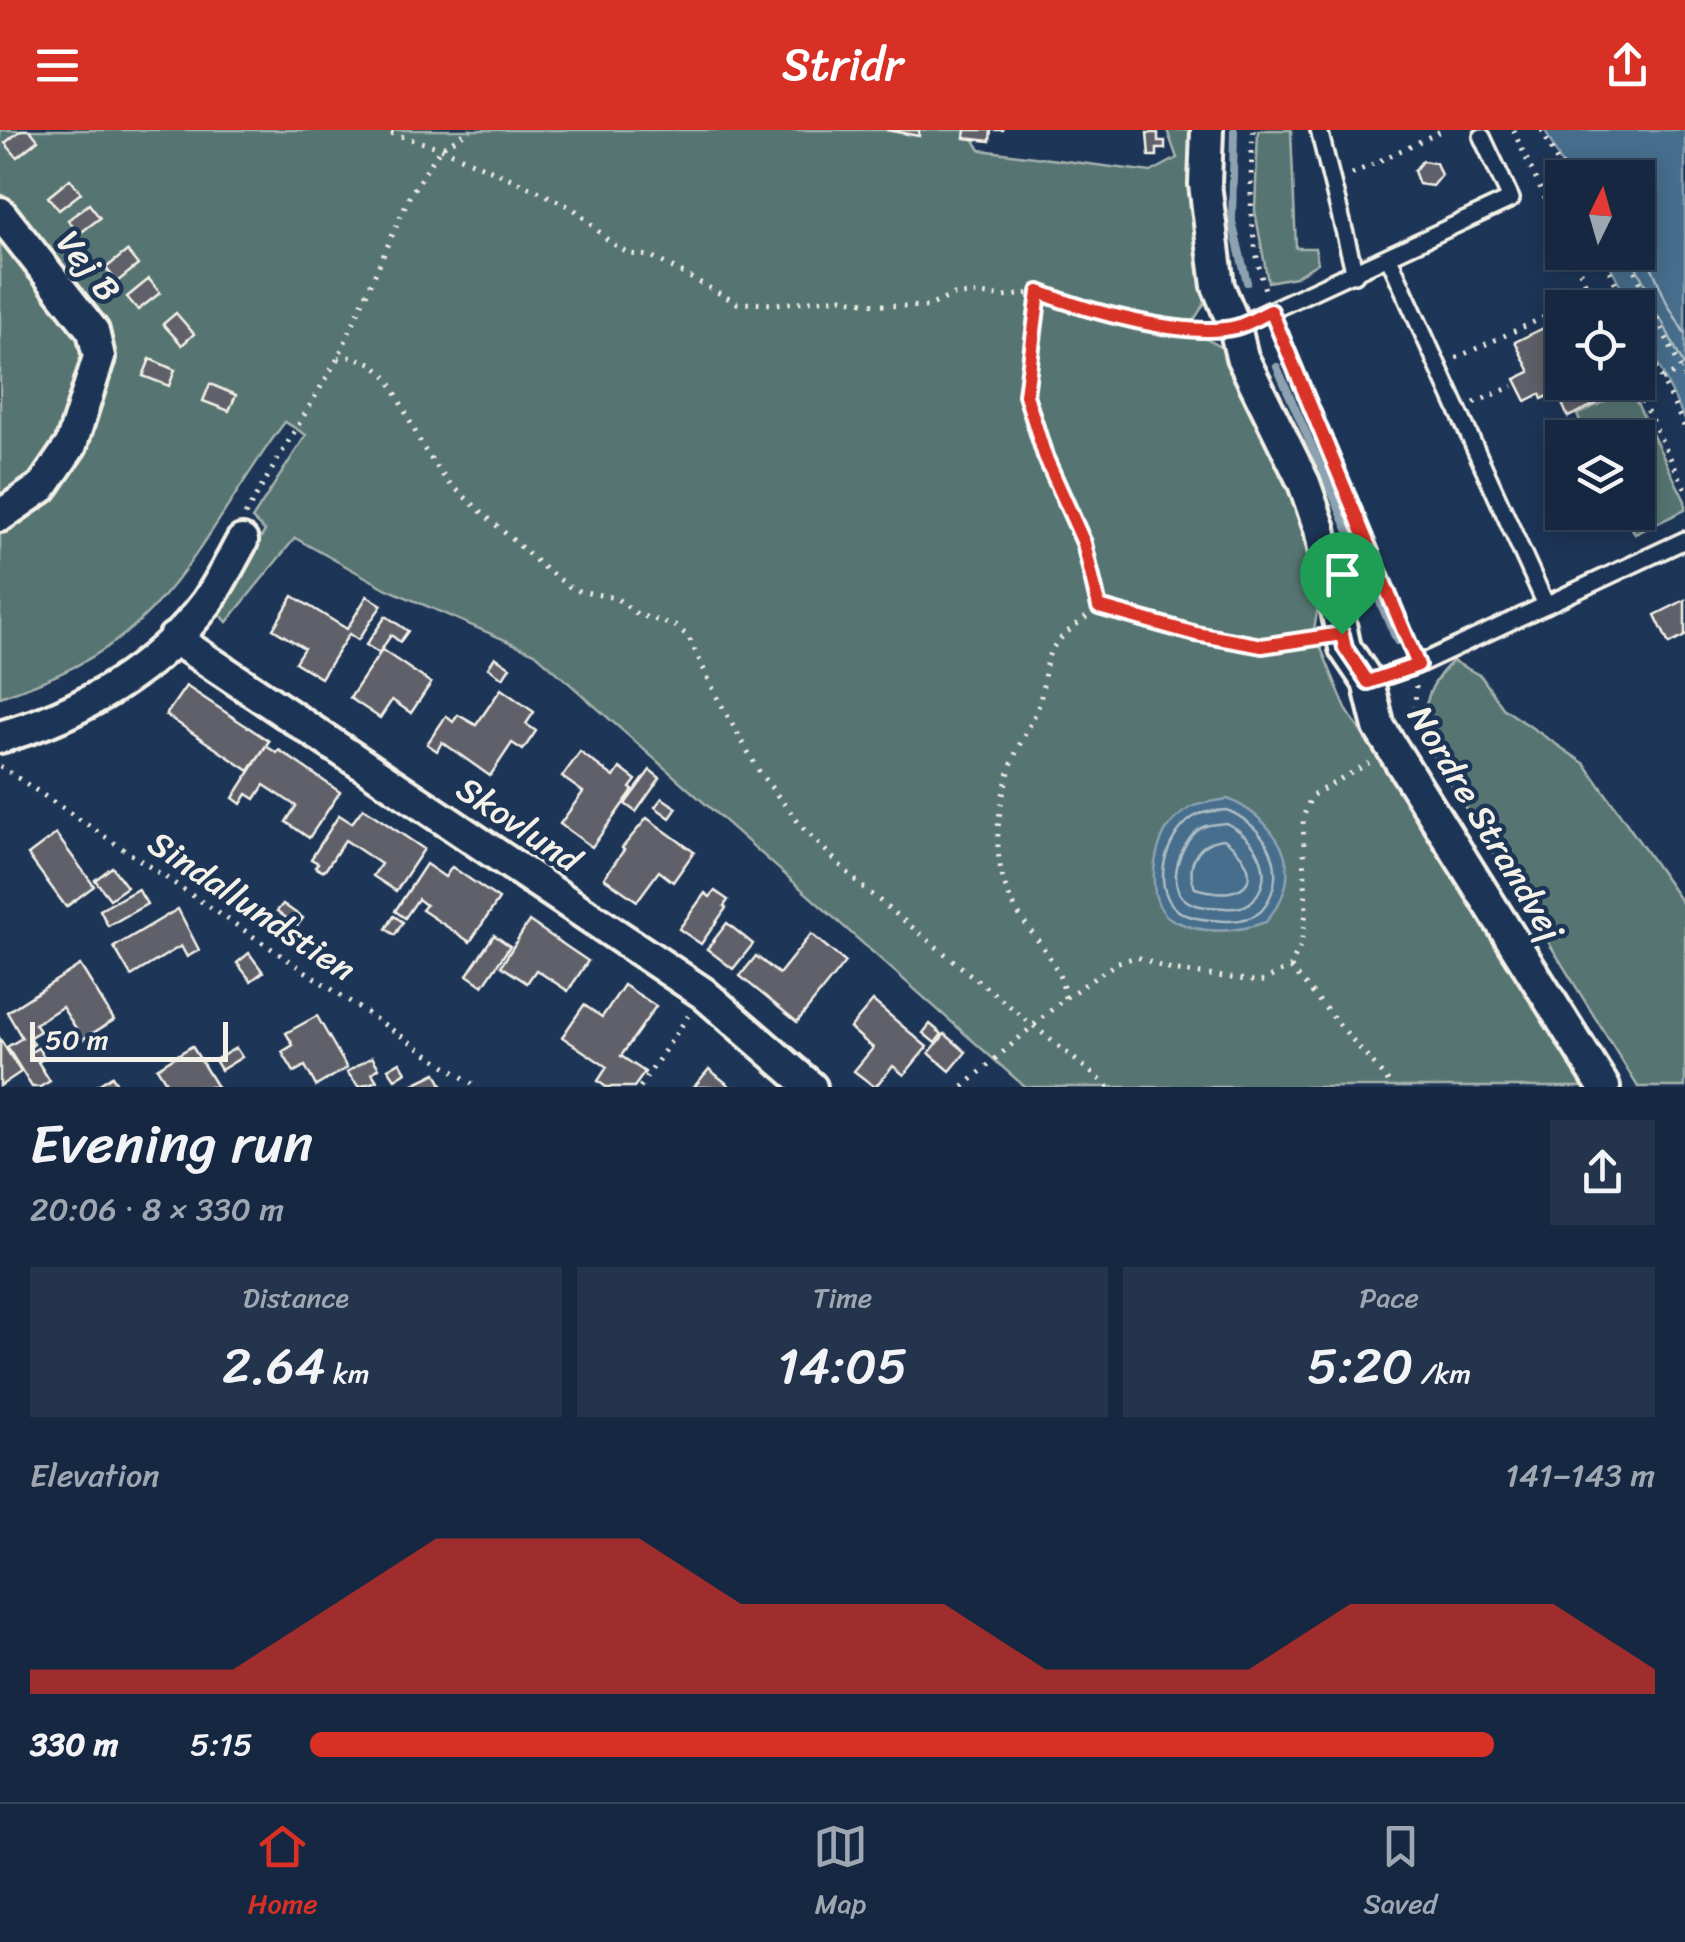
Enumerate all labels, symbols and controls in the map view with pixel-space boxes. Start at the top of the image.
text: Stridr [782,25,903,105]
icon: menu [30,38,85,93]
icon: share [1600,38,1655,93]
north arrow [1545,160,1655,270]
map controls [1545,160,1655,530]
street label: Vej B [40,216,138,316]
button: locate [1545,290,1655,400]
button: layers [1545,420,1655,530]
pin [1300,532,1385,635]
icon: arrive [1315,547,1370,602]
street label: Nordre Strandvej [1391,692,1582,955]
street label: Skovlund [443,759,597,890]
street label: Sindallundstien [135,813,369,999]
text: 50 m [45,1015,109,1064]
scale bar [30,1017,228,1061]
text: Evening run [30,1095,313,1192]
button: share [1550,1120,1655,1225]
text: 20:06 · 8 × 330 m [30,1181,284,1238]
text: Distance [243,1273,349,1322]
text: Time [813,1273,872,1322]
text: Pace [1359,1273,1419,1322]
text: 2.64 [222,1322,326,1411]
text: 14:05 [778,1322,907,1411]
text: 5:20 [1307,1322,1413,1411]
text: km [326,1349,369,1398]
text: /km [1413,1349,1471,1398]
text: Elevation [30,1447,160,1504]
text: 141–143 m [1505,1447,1655,1504]
text: 330 m [30,1716,118,1773]
text: 5:15 [190,1716,253,1773]
tab: Home [248,1819,318,1928]
tab: Map [813,1819,868,1928]
tab: Saved [1363,1819,1437,1928]

